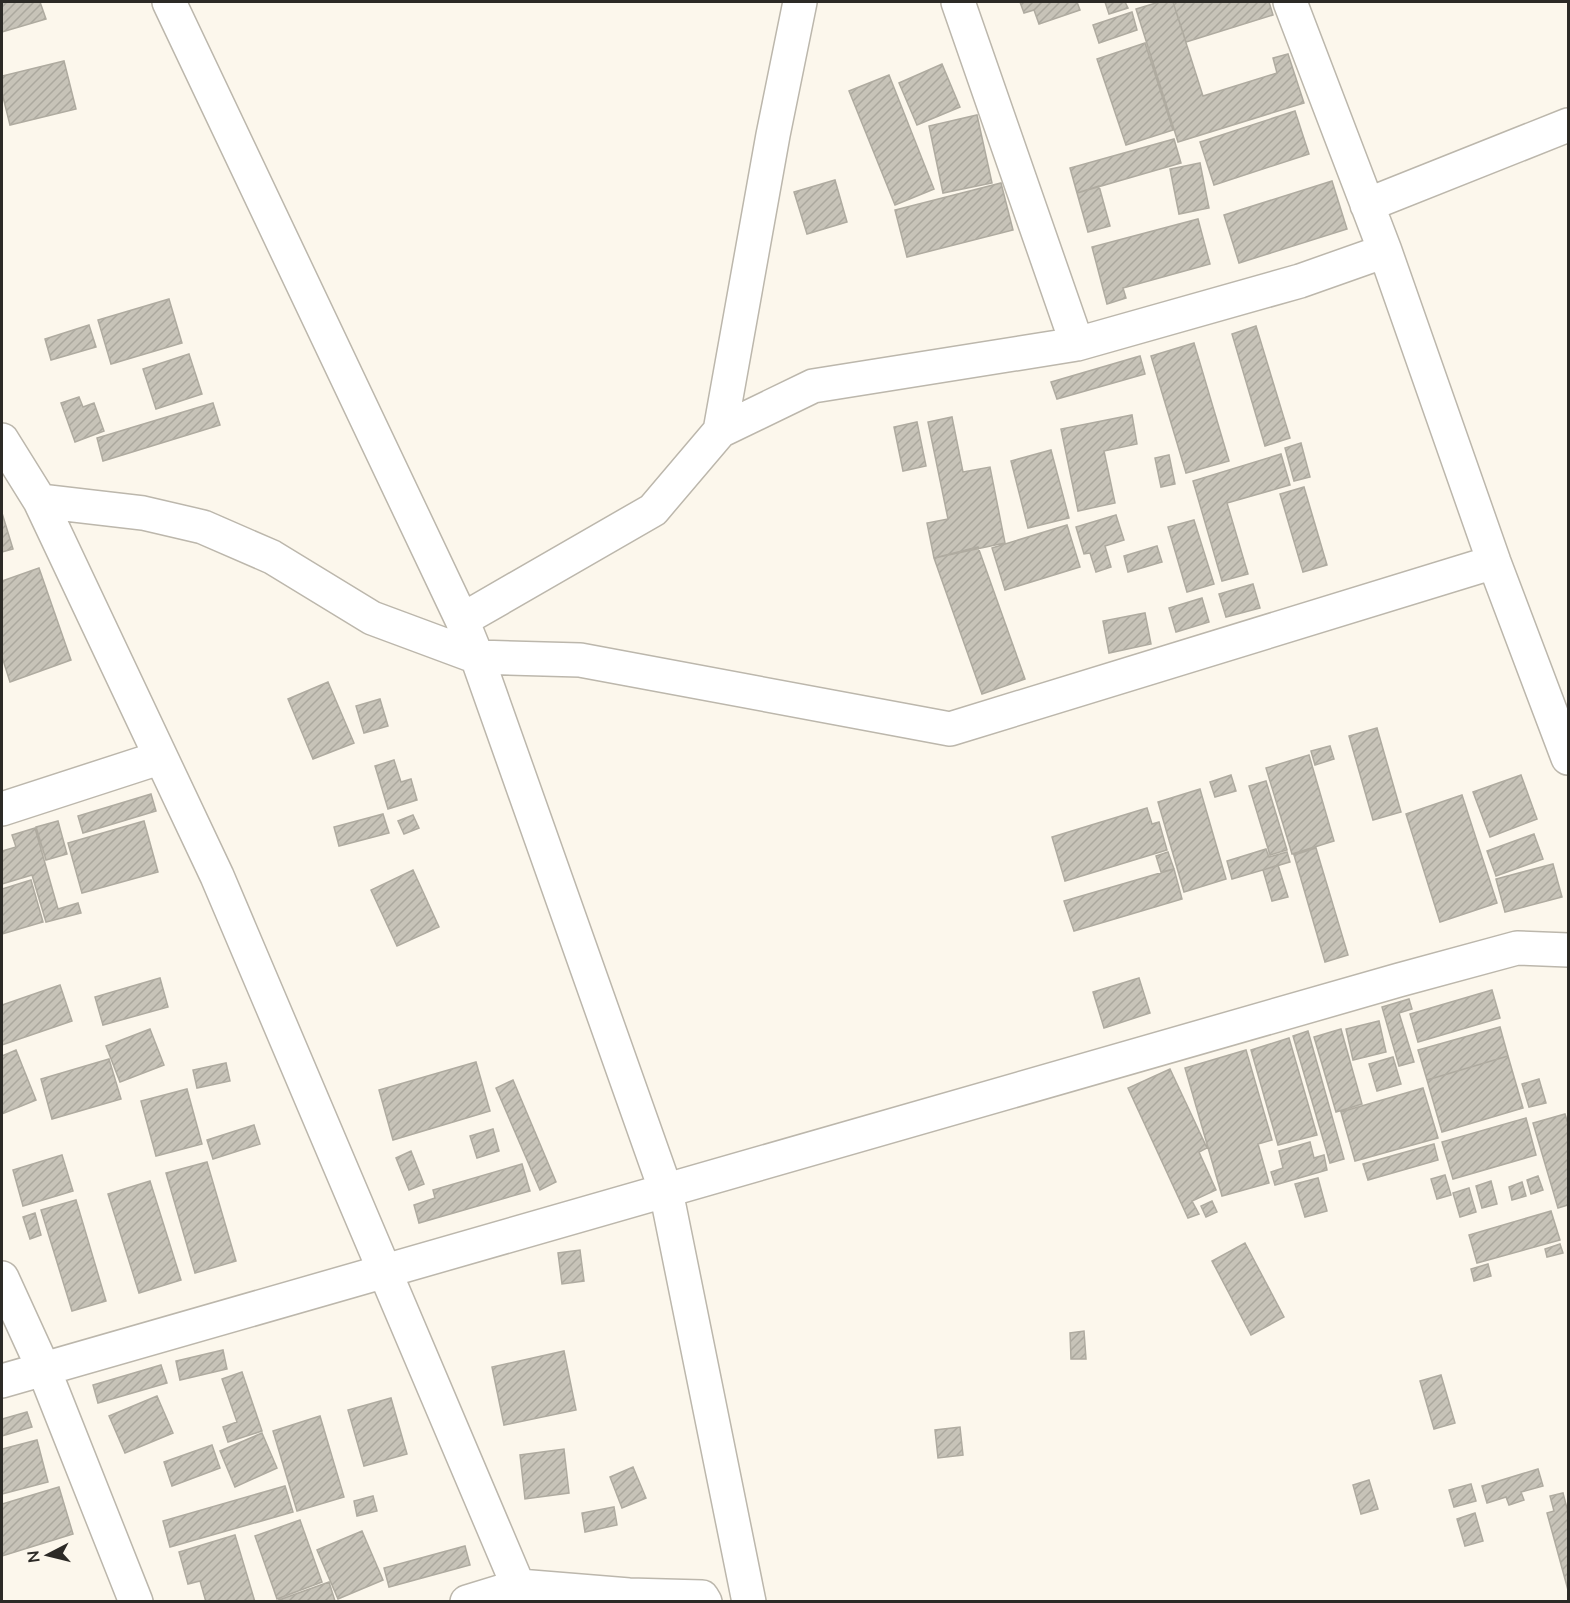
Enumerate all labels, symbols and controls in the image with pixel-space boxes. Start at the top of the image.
north arrow [18,1525,78,1585]
text: N [22,1550,44,1564]

